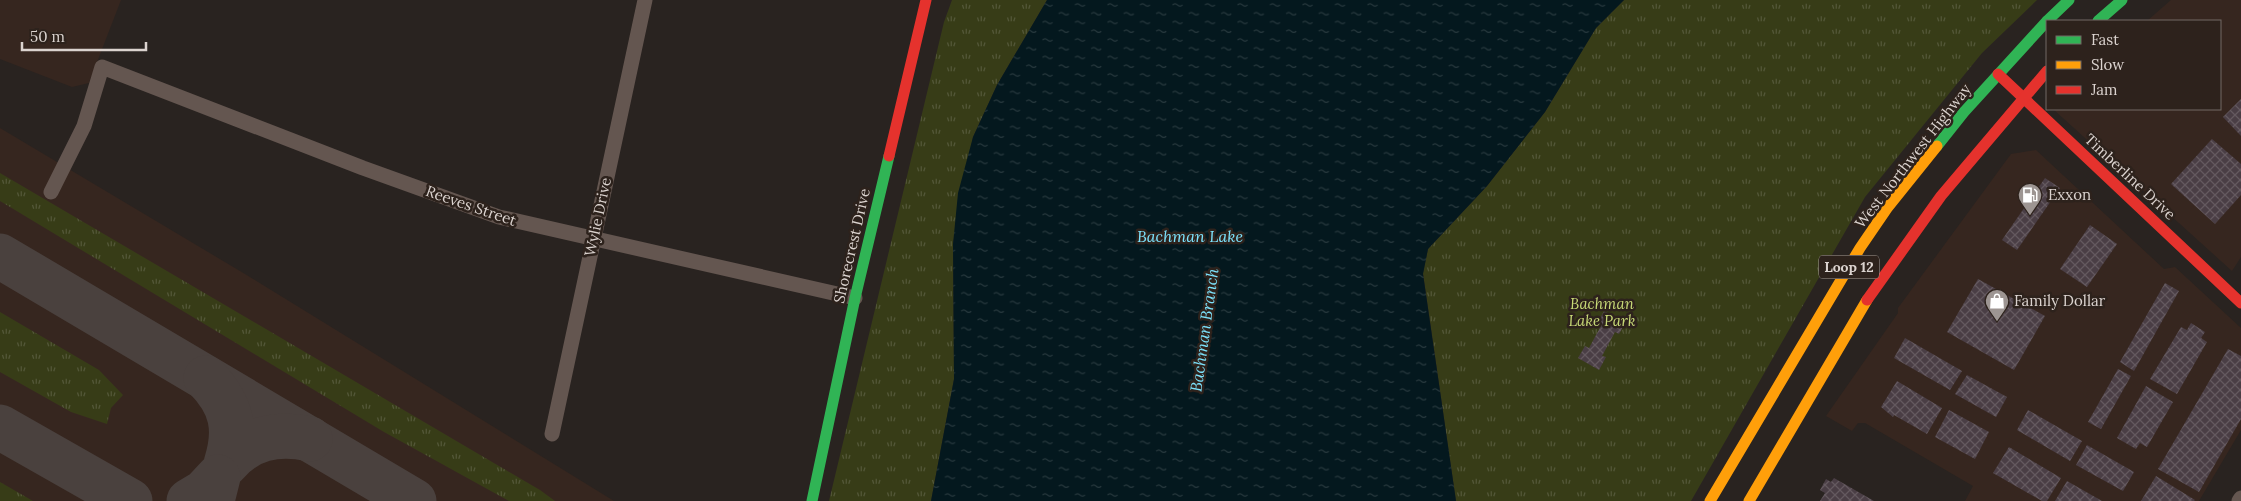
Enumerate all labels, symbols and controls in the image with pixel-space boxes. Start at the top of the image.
scale bar [22,20,146,52]
legend [2046,20,2221,110]
text: 50 m [30,27,65,46]
text: Fast [2091,30,2119,49]
text: Slow [2091,55,2124,74]
street label: West Northwest Highway [1850,80,1975,232]
text: Jam [2090,80,2118,99]
street label: Timberline Drive [2081,130,2180,224]
street label: Wylie Drive [580,176,615,258]
street label: Reeves Street [423,181,519,230]
fuel station icon: Exxon [2017,182,2043,216]
place label: Exxon [2048,185,2091,204]
street label: Shorecrest Drive [829,187,874,305]
water label: Bachman Lake [1137,226,1243,246]
road number: Loop 12 [1819,256,1879,278]
water label: Bachman Branch [1185,267,1223,393]
shop icon: Family Dollar [1984,288,2010,322]
place label: Family Dollar [2014,291,2106,310]
park label: Bachman Lake Park [1568,294,1636,330]

